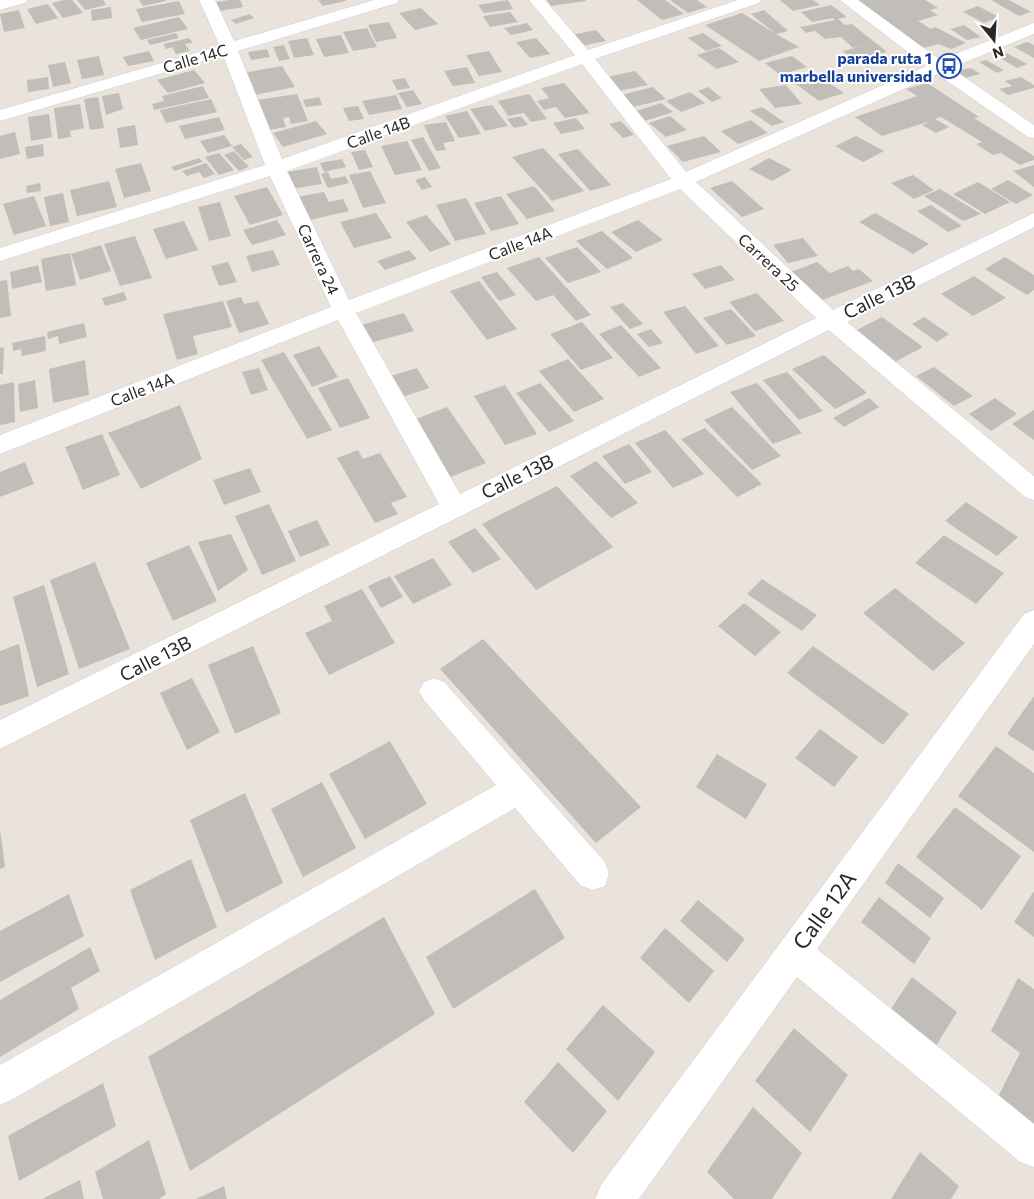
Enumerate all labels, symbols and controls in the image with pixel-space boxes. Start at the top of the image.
north arrow [969,15,1019,65]
street label: Calle 14C [160,40,230,76]
text: N [991,43,1006,63]
place label: parada ruta 1 marbella universidad [780,48,932,85]
bus stop icon: parada ruta 1 marbella universidad [936,53,962,79]
street label: Calle 14B [344,112,412,152]
street label: Carrera 24 [294,220,344,298]
street label: Calle 14A [486,222,554,264]
street label: Carrera 25 [735,229,803,295]
street label: Calle 13B [839,269,919,323]
street label: Calle 14A [108,368,176,410]
street label: Calle 13B [477,449,557,503]
street label: Calle 13B [115,630,195,686]
street label: Calle 12A [787,866,861,954]

